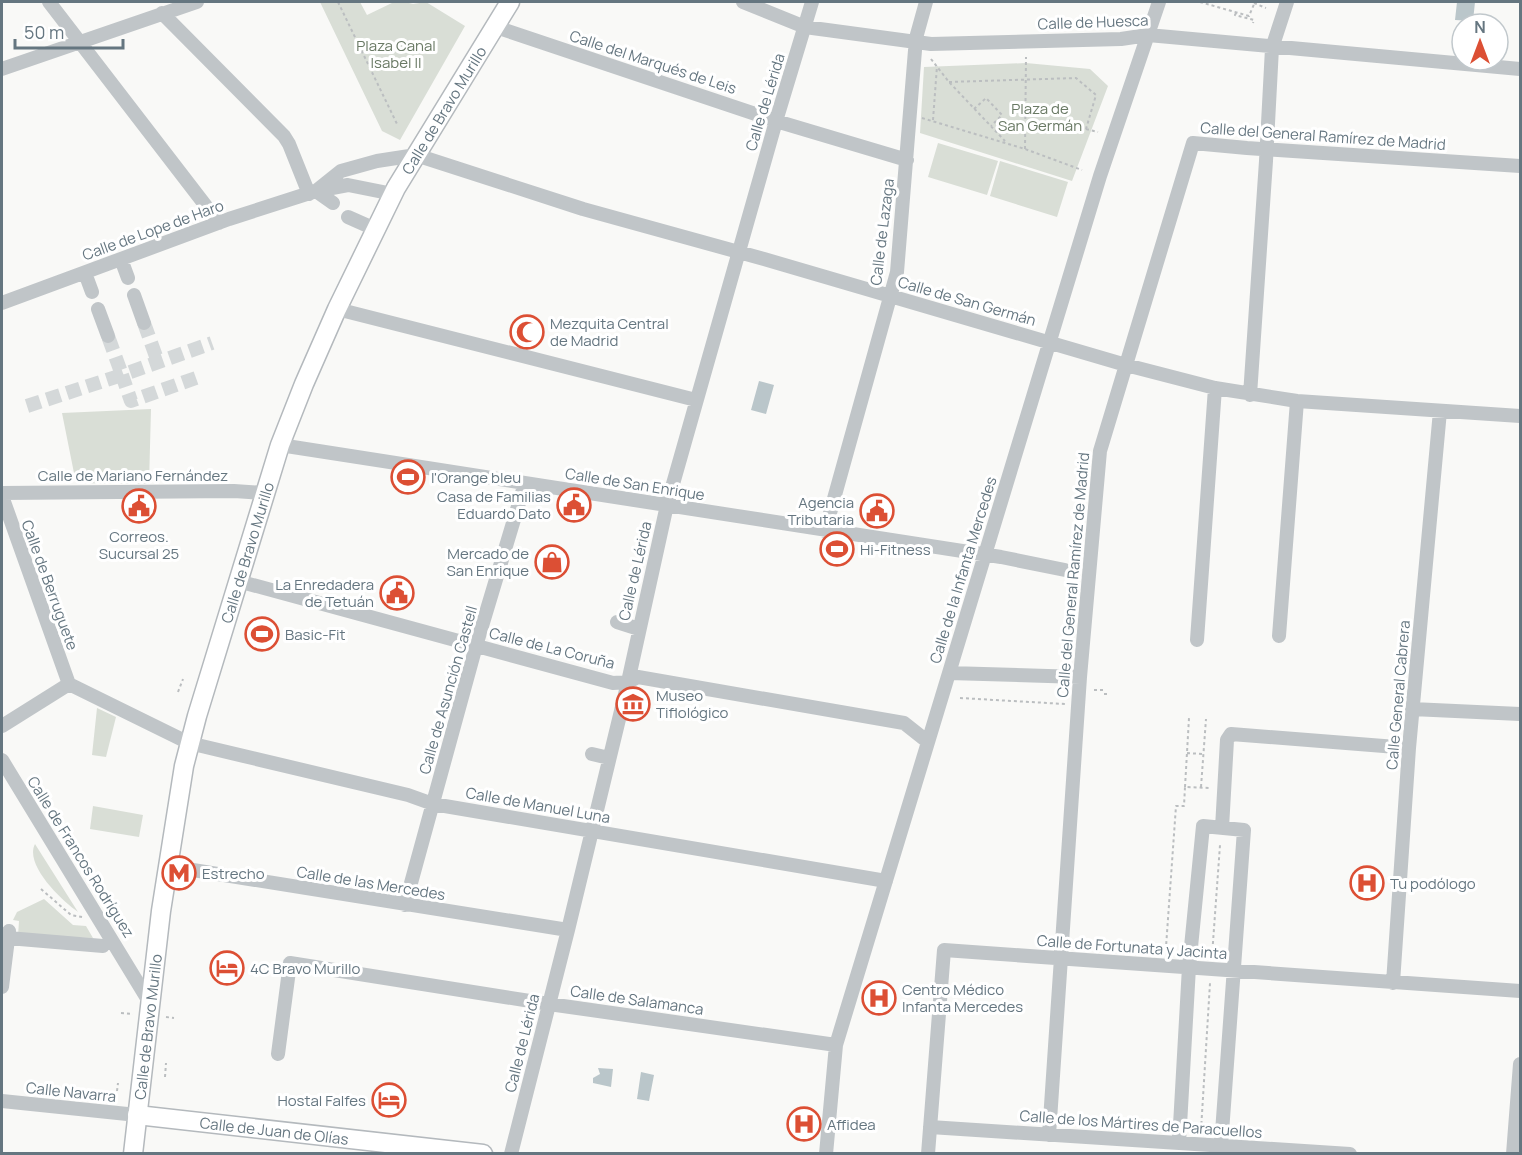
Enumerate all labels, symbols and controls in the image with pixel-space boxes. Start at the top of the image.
street label: Calle de Huesca [1037,10,1149,34]
scale bar [15,12,123,50]
north arrow [1450,12,1510,72]
text: N [1474,16,1486,38]
text: 50 m [24,20,64,44]
street label: Calle del Marqués de Leis [567,25,739,99]
park label: Plaza Canal Isabel II [356,35,436,73]
street label: Calle de Bravo Murillo [397,42,491,178]
street label: Calle de Lérida [740,51,790,153]
park label: Plaza de San Germán [998,98,1082,136]
street label: Calle del General Ramírez de Madrid [1200,117,1446,155]
street label: Calle de Lazaga [865,177,899,287]
street label: Calle de Lope de Haro [79,195,227,265]
street label: Calle de San Germán [896,271,1039,331]
place label: Mezquita Central de Madrid [550,313,669,351]
mosque icon: Mezquita Central de Madrid [509,314,545,350]
street label: Calle del General Ramírez de Madrid [1052,452,1094,698]
sports icon: l'Orange bleu [390,459,426,495]
street label: Calle de San Enrique [564,463,706,505]
street label: Calle de Mariano Fernández [38,465,228,486]
place label: l'Orange bleu [431,467,521,488]
street label: Calle de la Infanta Mercedes [925,474,1001,666]
street label: Calle de Bravo Murillo [216,479,279,626]
place label: Casa de Familias Eduardo Dato [437,486,551,524]
public building icon: Casa de Familias Eduardo Dato [556,487,592,523]
public building icon: Correos. Sucursal 25 [121,488,157,524]
place label: Agencia Tributaria [788,492,854,530]
public building icon: Agencia Tributaria [859,493,895,529]
street label: Calle de Berruguete [17,517,83,653]
street label: Calle de Lérida [613,519,657,623]
place label: Correos. Sucursal 25 [99,526,179,564]
sports icon: Hi-Fitness [819,531,855,567]
place label: Hi-Fitness [860,539,931,560]
place label: Mercado de San Enrique [447,543,529,581]
shop icon: Mercado de San Enrique [534,544,570,580]
place label: La Enredadera de Tetuán [275,574,374,612]
public building icon: La Enredadera de Tetuán [379,575,415,611]
street label: Calle de Asunción Castell [414,603,482,777]
sports icon: Basic-Fit [244,616,280,652]
street label: Calle General Cabrera [1381,619,1415,771]
street label: Calle de La Coruña [487,622,617,674]
place label: Basic-Fit [285,624,346,645]
place label: Museo Tiflológico [656,685,729,723]
museum icon: Museo Tiflológico [615,686,651,722]
street label: Calle de Francos Rodríguez [23,772,139,942]
street label: Calle de Manuel Luna [464,782,612,828]
metro station icon: Estrecho [161,855,197,891]
street label: Calle de las Mercedes [295,861,447,905]
place label: Estrecho [202,863,265,884]
hospital icon: Tu podólogo [1349,865,1385,901]
place label: Tu podólogo [1390,873,1476,894]
street label: Calle de Fortunata y Jacinta [1036,930,1228,964]
hotel icon: 4C Bravo Murillo [209,950,245,986]
street label: Calle de Bravo Murillo [129,953,166,1101]
place label: 4C Bravo Murillo [250,958,361,979]
place label: Centro Médico Infanta Mercedes [902,979,1023,1017]
street label: Calle de Salamanca [569,980,705,1020]
hospital icon: Centro Médico Infanta Mercedes [861,980,897,1016]
street label: Calle de Lérida [500,991,544,1095]
street label: Calle Navarra [25,1077,117,1107]
hotel icon: Hostal Falfes [371,1082,407,1118]
place label: Hostal Falfes [277,1090,366,1111]
street label: Calle de los Mártires de Paracuellos [1019,1105,1263,1143]
hospital icon: Affidea [786,1106,822,1142]
street label: Calle de Juan de Olías [199,1112,350,1149]
place label: Affidea [827,1114,876,1135]

